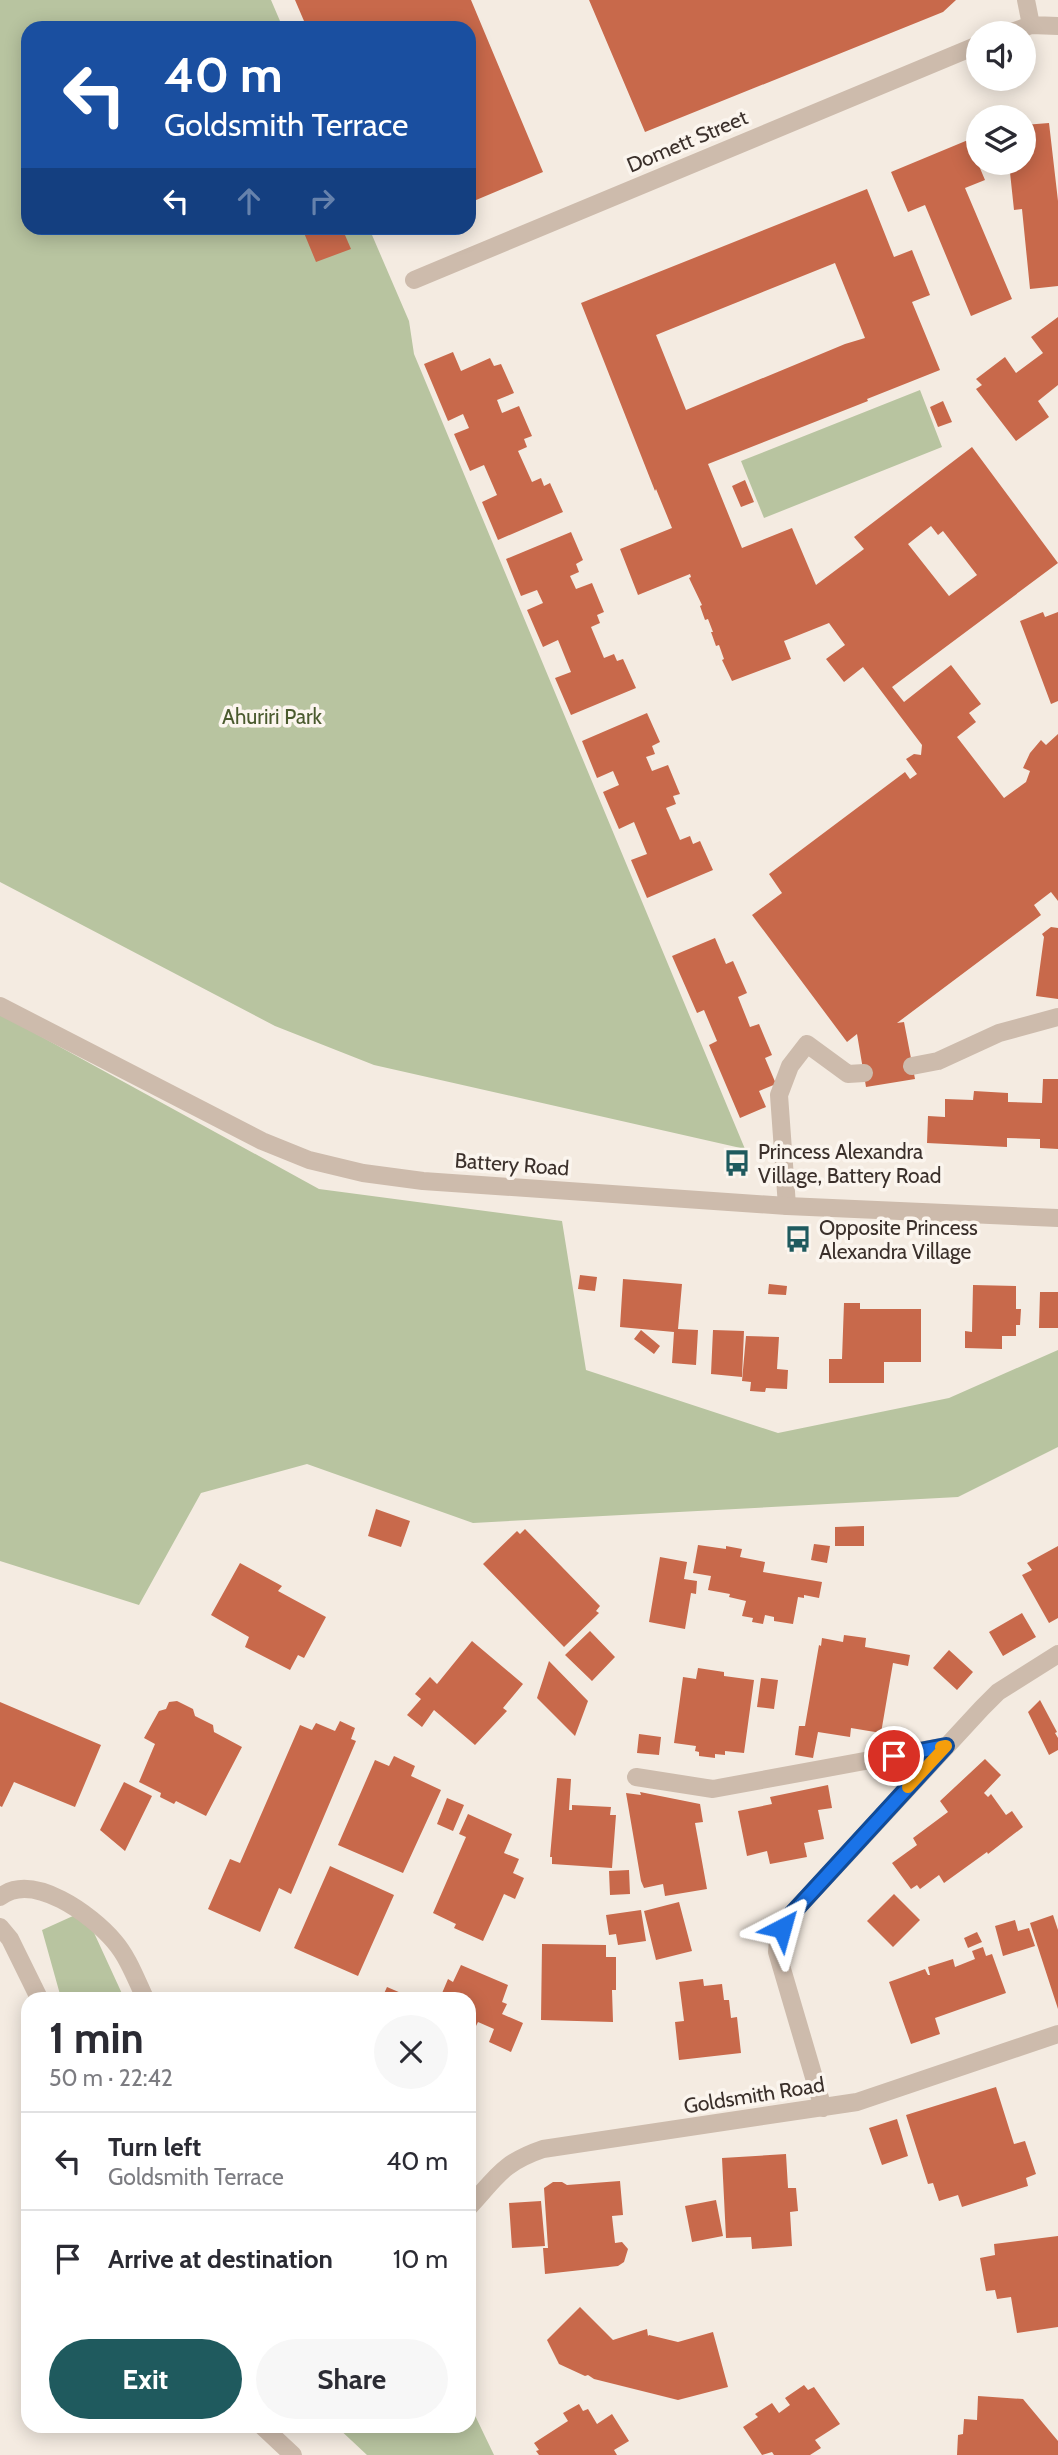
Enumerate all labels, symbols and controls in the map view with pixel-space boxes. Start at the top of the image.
map controls [966,21,1036,175]
button: sound [966,21,1036,91]
text: 40 m [164,45,283,104]
icon: left [49,49,140,140]
street label: Domett Street [623,104,751,178]
text: Goldsmith Terrace [164,105,408,144]
button: layers [966,105,1036,175]
icon: left [157,182,195,220]
icon: ahead [230,182,268,220]
icon: right [303,182,341,220]
park label: Ahuriri Park [222,704,323,729]
place label: Princess Alexandra Village, Battery Road [758,1139,941,1188]
street label: Battery Road [454,1148,570,1180]
bus stop icon: Princess Alexandra Village, Battery Road [722,1148,752,1178]
place label: Opposite Princess Alexandra Village [819,1215,978,1264]
bus stop icon: Opposite Princess Alexandra Village [783,1224,813,1254]
pin [864,1726,924,1786]
icon: arrive [875,1737,913,1775]
position arrow [745,1891,819,1965]
text: 1 min [49,2012,144,2064]
button: close [374,2015,448,2089]
text: 50 m · 22:42 [49,2064,173,2092]
street label: Goldsmith Road [682,2072,826,2118]
text: Turn left [108,2131,201,2163]
icon: left [49,2142,87,2180]
text: 40 m [386,2145,448,2177]
text: Goldsmith Terrace [108,2163,284,2191]
icon: arrive [49,2240,87,2278]
text: Arrive at destination [108,2243,333,2275]
text: 10 m [393,2243,448,2275]
button: Exit [49,2339,242,2419]
button: Share [256,2339,448,2419]

